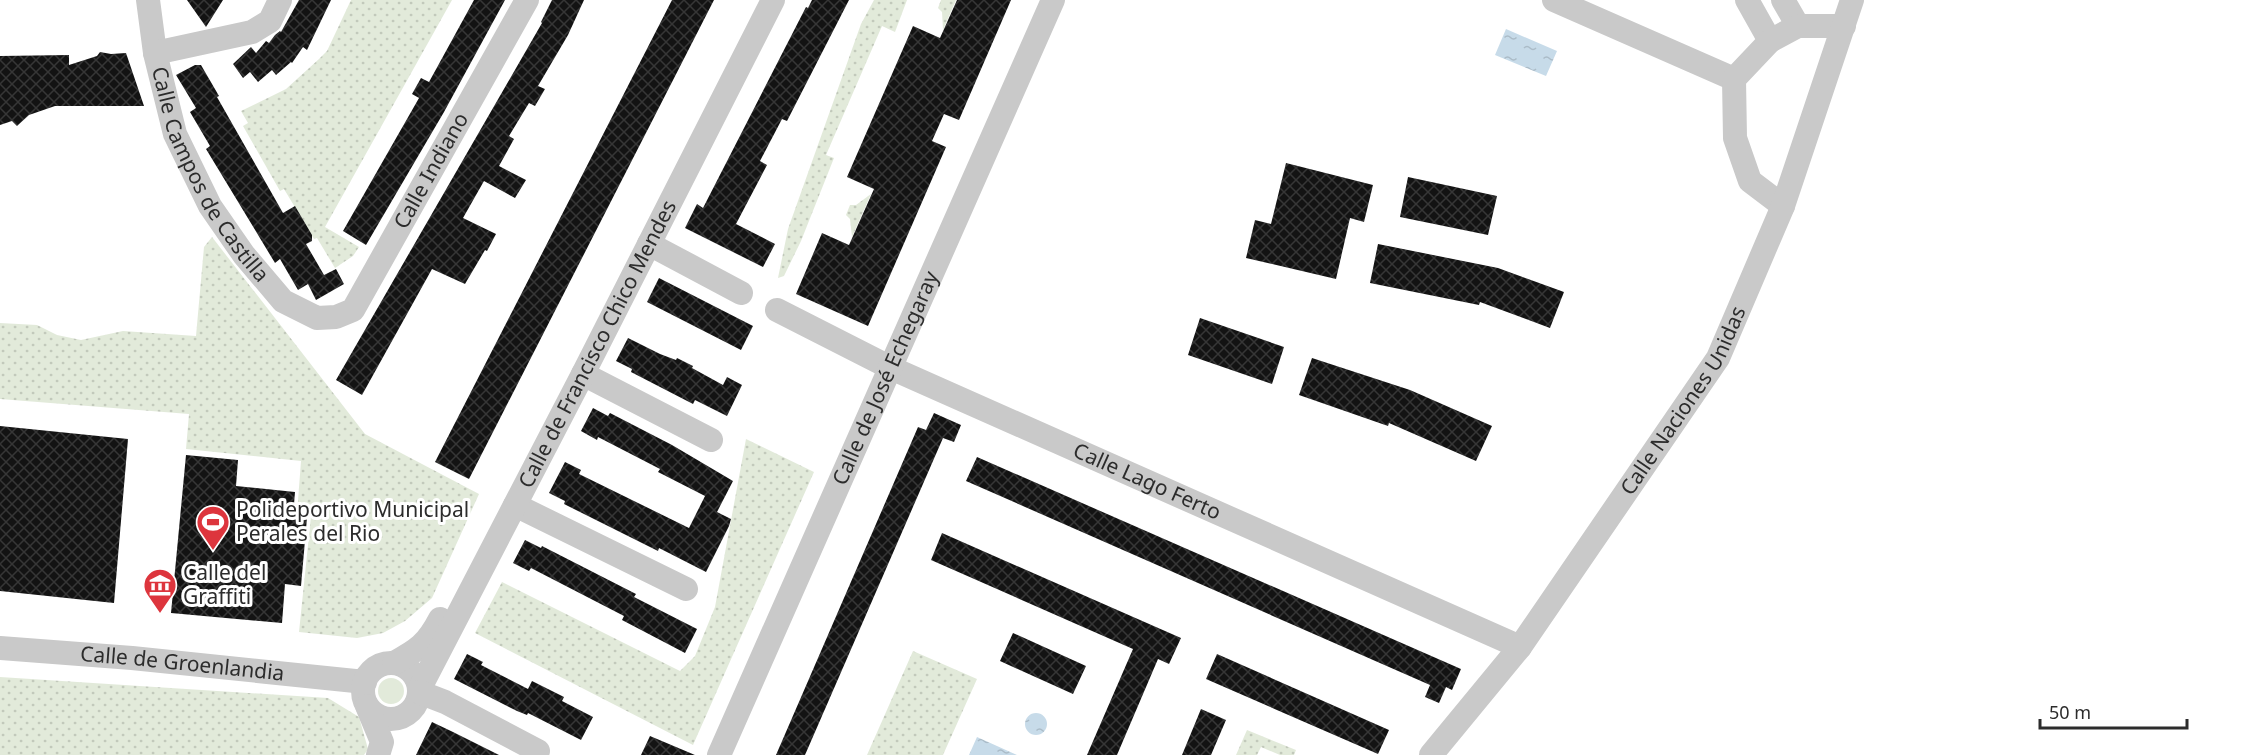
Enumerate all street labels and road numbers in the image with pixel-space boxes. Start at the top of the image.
street label: Calle Campos de Castilla [146,63,276,287]
street label: Calle Indiano [386,107,474,233]
street label: Calle de Francisco Chico Mendes [511,195,682,493]
street label: Calle de José Echegaray [825,266,944,489]
street label: Calle Naciones Unidas [1613,302,1751,500]
street label: Calle Lago Ferto [1069,436,1226,526]
street label: Calle de Groenlandia [79,639,286,687]

